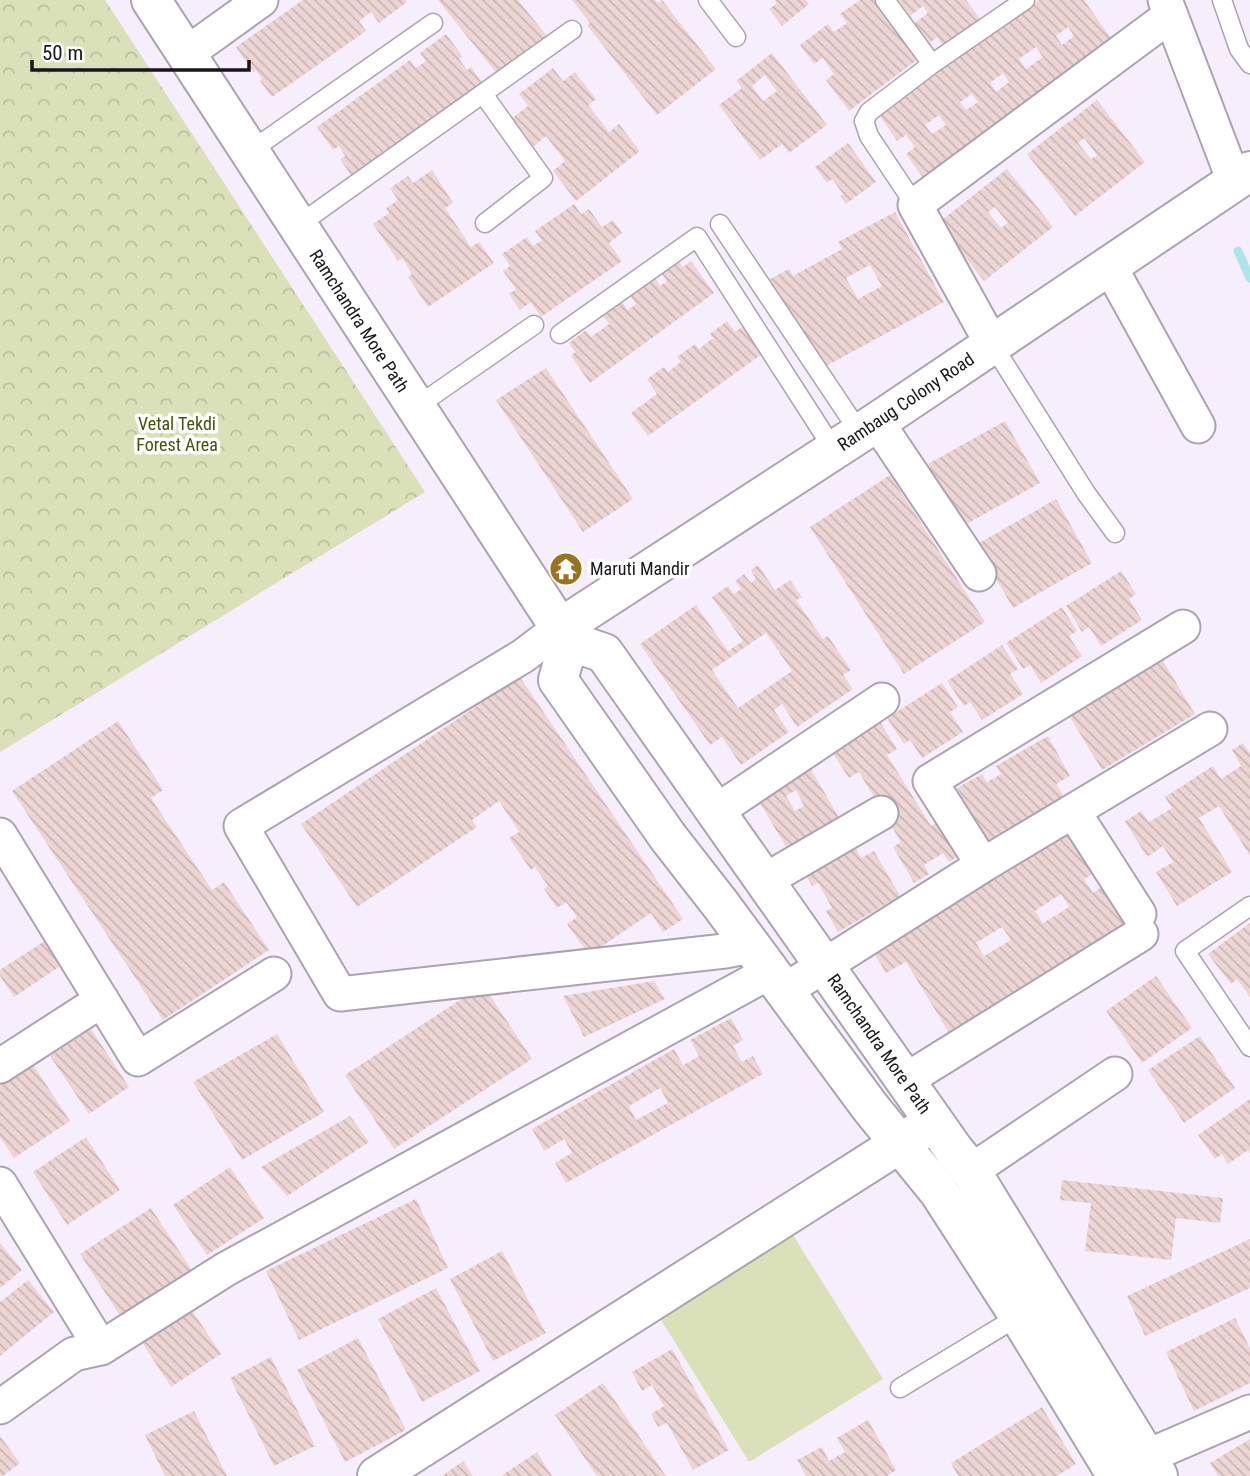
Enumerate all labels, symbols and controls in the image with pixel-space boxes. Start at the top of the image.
scale bar [32,28,248,72]
text: 50 m [42,41,83,65]
street label: Ramchandra More Path [305,245,413,396]
street label: Rambaug Colony Road [834,348,978,455]
park label: Vetal Tekdi Forest Area [136,413,218,455]
temple icon: Maruti Mandir [547,550,585,588]
place label: Maruti Mandir [590,558,690,579]
street label: Ramchandra More Path [823,970,936,1118]

